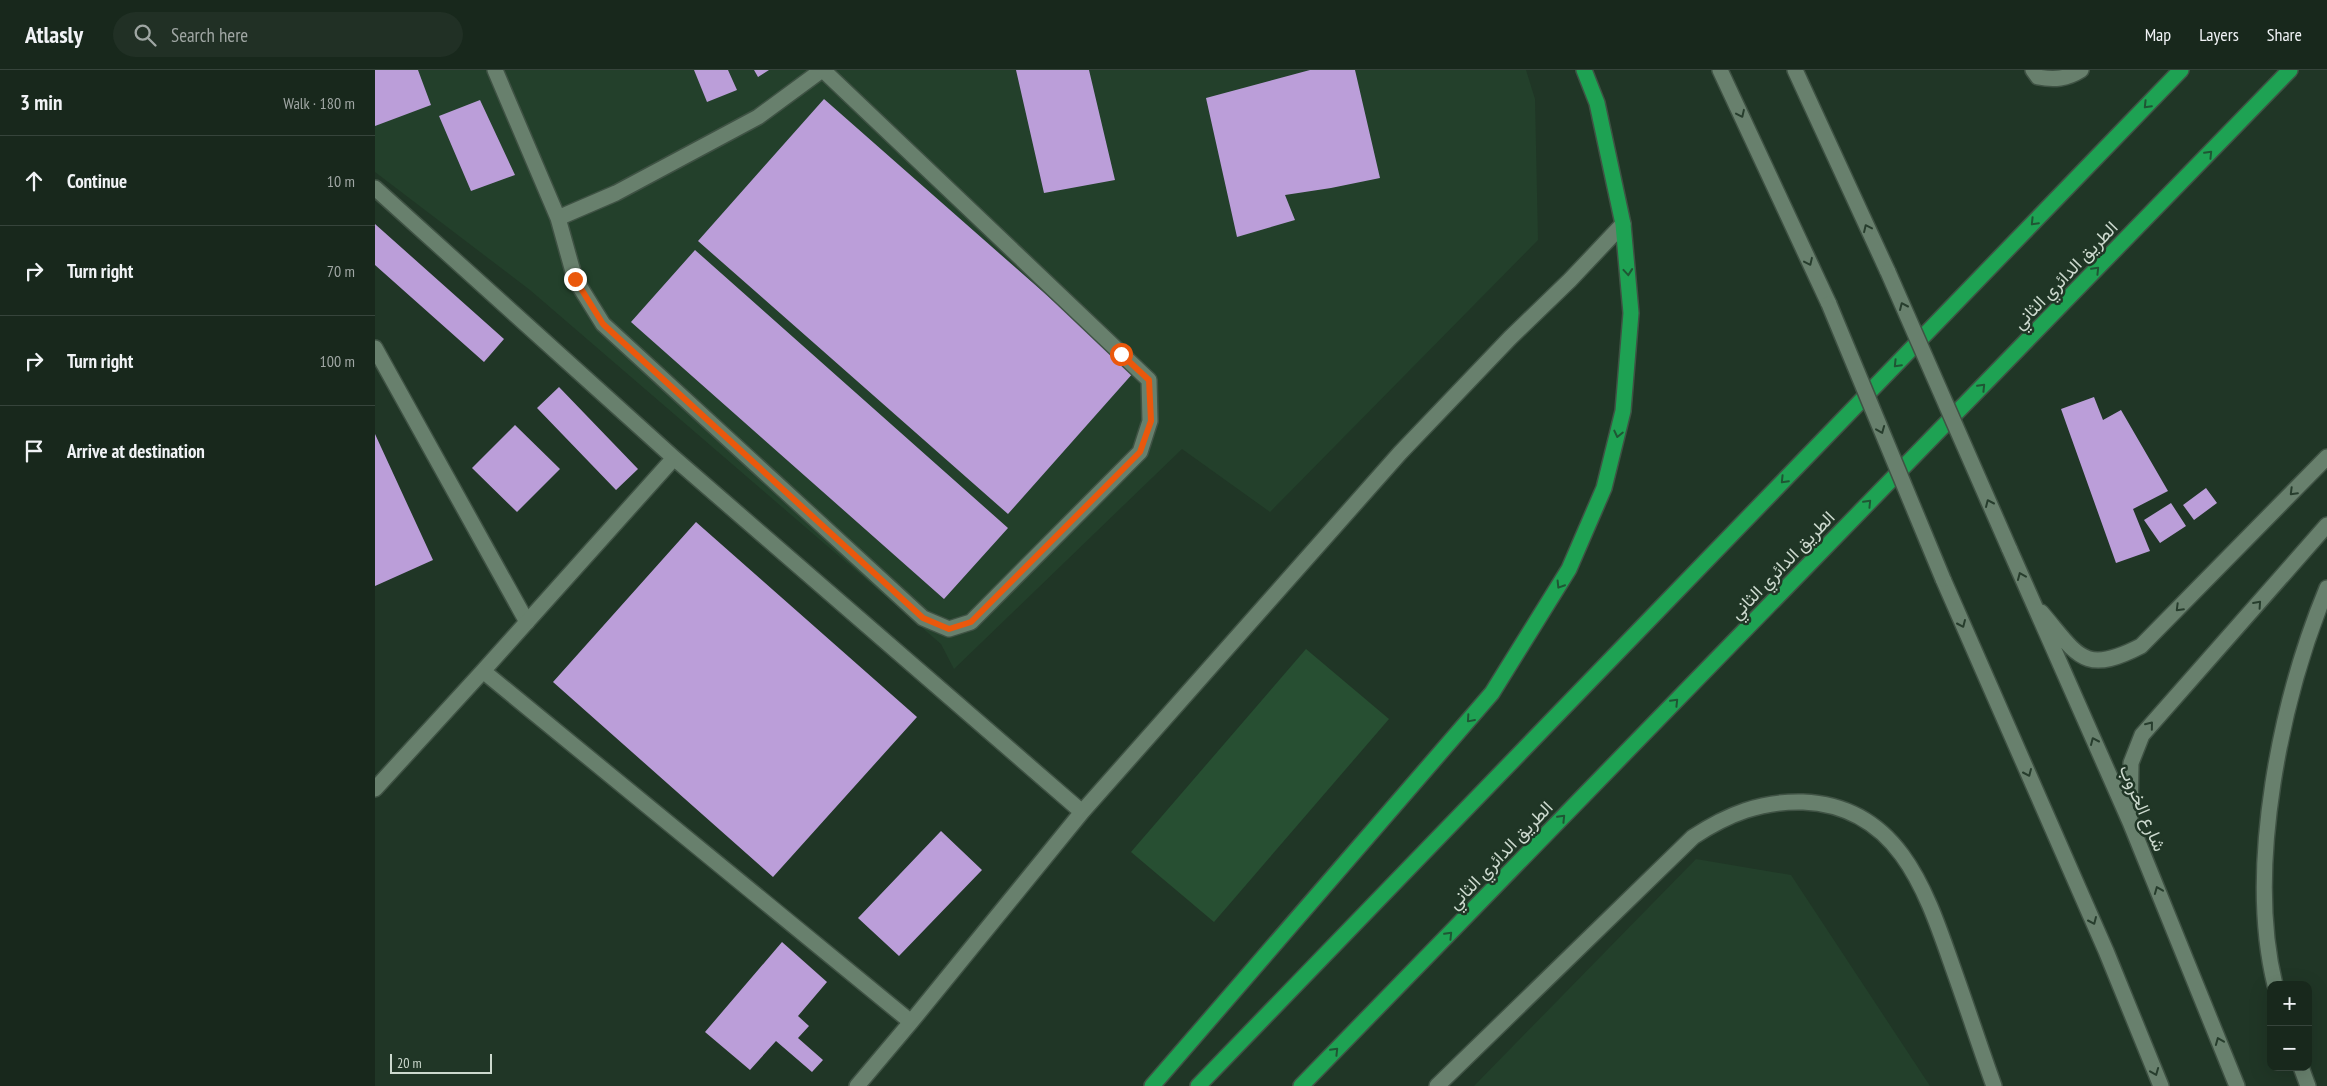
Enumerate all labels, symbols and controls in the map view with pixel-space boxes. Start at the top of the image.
search box [113,12,463,57]
text: Atlasly [25,19,83,50]
icon: search [131,21,159,49]
text: Search here [171,23,248,47]
text: Map [2145,23,2171,46]
text: Layers [2199,23,2239,46]
text: Share [2267,23,2302,46]
text: 3 min [20,89,62,116]
text: Walk · 180 m [283,93,355,113]
one-way arrow [2144,99,2153,108]
one-way arrow [1734,109,1745,118]
one-way arrow [2203,151,2212,160]
icon: ahead [20,167,48,195]
text: Continue [67,169,127,193]
text: 10 m [327,171,355,191]
street label: الطريق الدائري الثاني [2008,216,2125,337]
one-way arrow [2031,216,2040,225]
one-way arrow [1863,224,1874,233]
one-way arrow [1803,256,1813,265]
icon: right [20,257,48,285]
text: Turn right [67,259,133,283]
text: 70 m [327,261,355,281]
one-way arrow [2090,267,2099,276]
route end [564,268,587,291]
one-way arrow [1622,269,1633,277]
one-way arrow [1898,302,1909,311]
route start [1110,343,1133,366]
icon: right [20,347,48,375]
text: Turn right [67,349,133,373]
text: 100 m [320,351,355,371]
one-way arrow [1894,358,1903,367]
one-way arrow [1976,383,1985,392]
one-way arrow [1875,425,1885,434]
one-way arrow [1613,429,1623,437]
icon: arrive [20,437,48,465]
text: Arrive at destination [67,439,205,463]
one-way arrow [1781,475,1790,484]
one-way arrow [2290,486,2299,495]
one-way arrow [1985,499,1996,508]
one-way arrow [1863,500,1872,509]
street label: الطريق الدائري الثاني [1725,506,1842,627]
one-way arrow [2017,572,2027,581]
one-way arrow [1556,579,1566,588]
one-way arrow [2252,600,2261,609]
one-way arrow [2176,602,2185,611]
one-way arrow [1956,619,1967,628]
one-way arrow [1669,698,1678,707]
one-way arrow [1466,714,1475,723]
one-way arrow [2145,722,2154,731]
one-way arrow [2089,737,2100,746]
street label: شارع الخروب [2114,761,2172,855]
one-way arrow [2021,768,2032,777]
street label: الطريق الدائري الثاني [1443,796,1560,917]
one-way arrow [1556,815,1565,824]
one-way arrow [2153,886,2164,895]
one-way arrow [2087,916,2097,925]
one-way arrow [1443,931,1452,940]
map controls [2267,981,2312,1071]
button: + [2267,981,2312,1026]
button: − [2267,1026,2312,1071]
one-way arrow [2215,1037,2225,1046]
one-way arrow [1329,1048,1338,1057]
scale bar [390,1051,493,1074]
text: 20 m [397,1054,422,1072]
one-way arrow [2149,1067,2159,1075]

